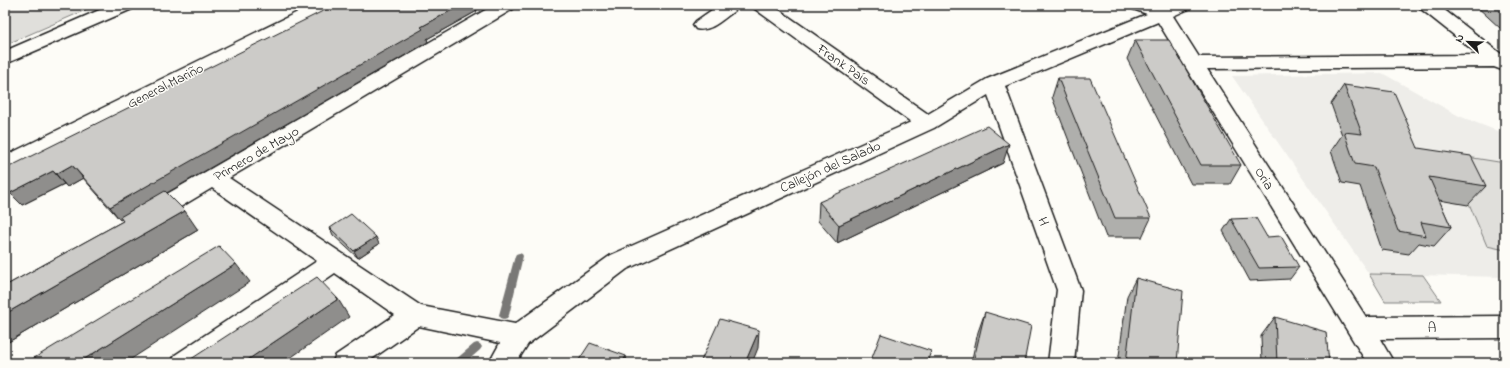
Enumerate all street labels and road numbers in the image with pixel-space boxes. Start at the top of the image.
street label: Frank País [811,39,874,91]
street label: General Mariño [124,58,207,115]
street label: Primero de Mayo [210,121,304,188]
street label: Callejón del Salado [777,136,884,199]
street label: Oria [1249,163,1279,194]
street label: H [1031,214,1054,229]
street label: A [1428,318,1437,339]

